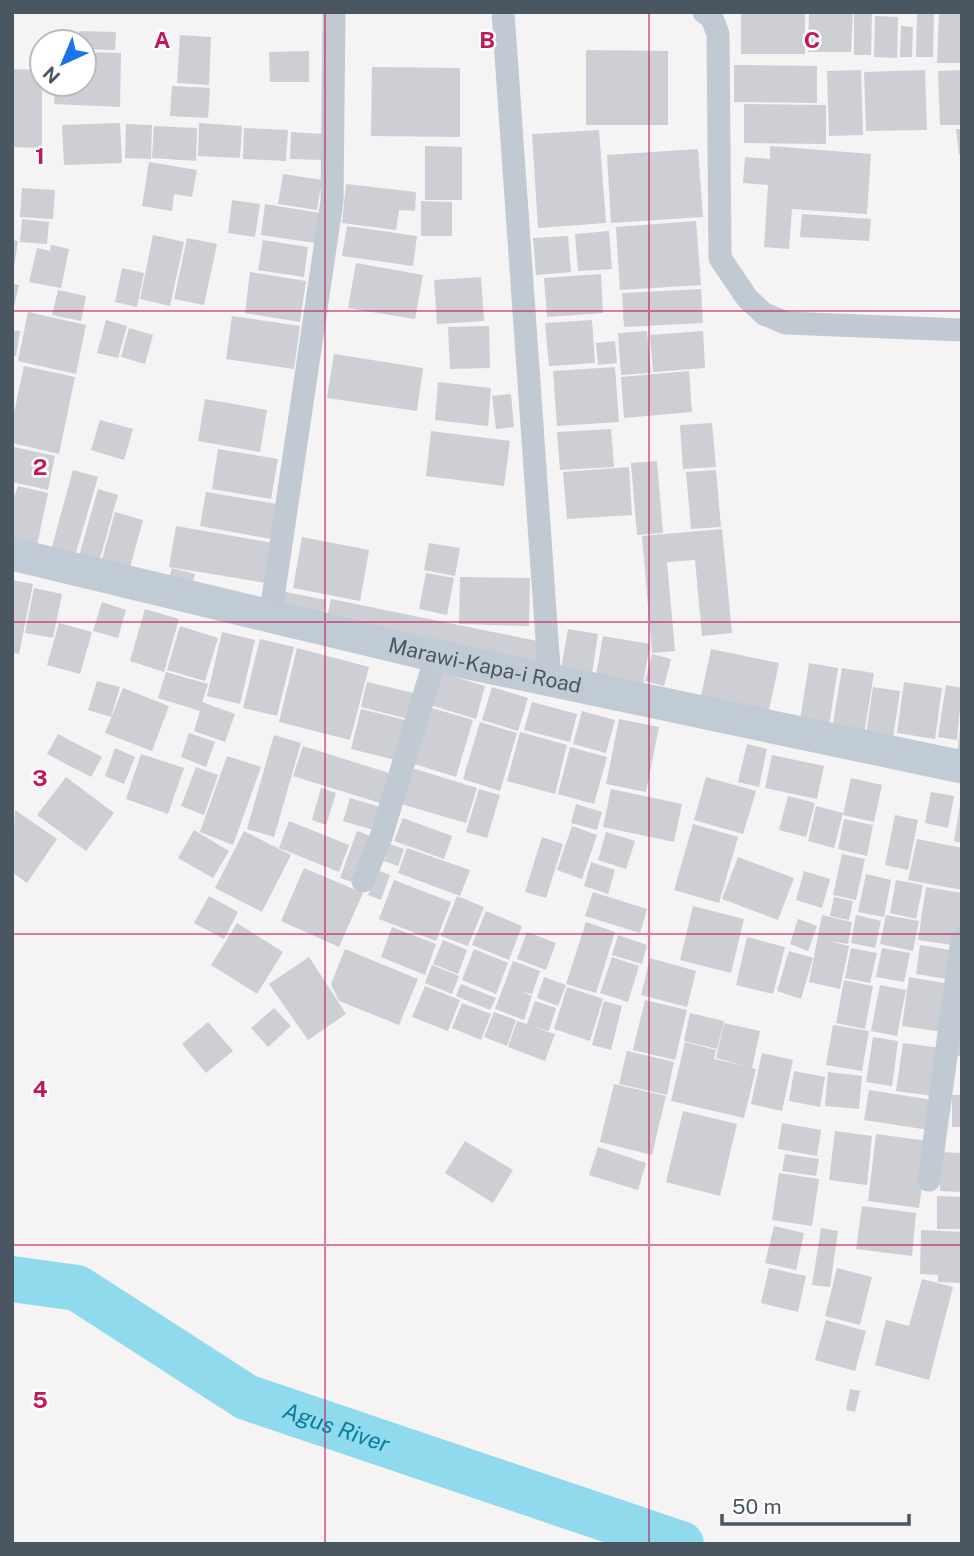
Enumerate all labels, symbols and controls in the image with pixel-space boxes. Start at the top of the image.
text: A [154,26,171,53]
text: B [479,26,495,53]
text: C [804,26,820,53]
north arrow [28,28,98,98]
text: N [38,62,64,88]
text: 1 [35,142,45,169]
text: 2 [33,453,47,480]
street label: Marawi-Kapa-i Road [386,632,584,698]
text: 3 [32,764,48,791]
text: 4 [32,1075,48,1102]
text: 5 [32,1386,48,1413]
water label: Agus River [280,1396,394,1458]
scale bar [722,1482,909,1526]
text: 50 m [732,1494,782,1519]

